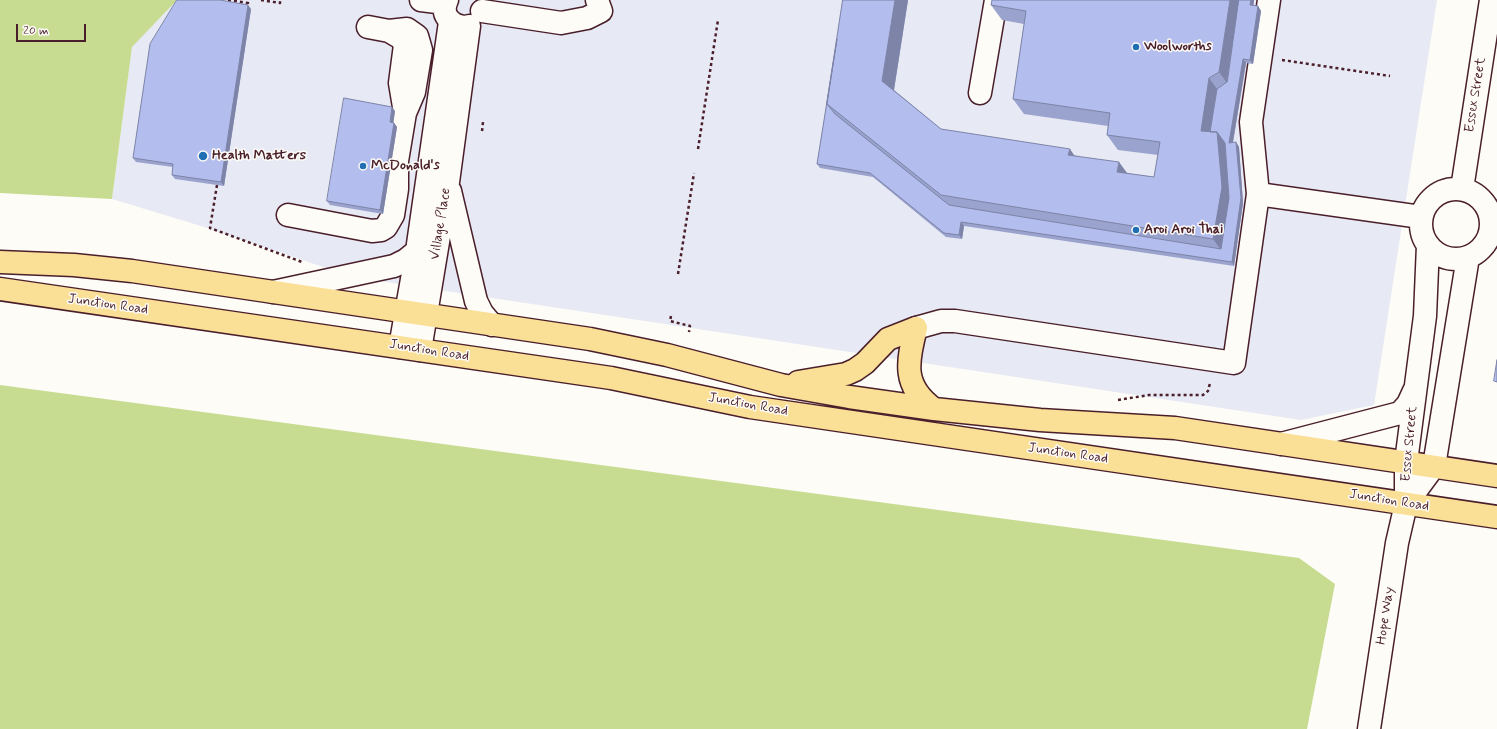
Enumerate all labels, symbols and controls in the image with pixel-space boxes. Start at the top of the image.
scale bar [18,16,88,42]
text: 20 m [23,23,49,39]
place label: Woolworths [1144,39,1212,55]
marker: Woolworths [1131,42,1141,52]
street label: Essex Street [1462,56,1490,134]
place label: Health Matters [212,148,306,164]
marker: Health Matters [197,150,209,162]
place label: McDonald's [371,158,440,174]
marker: McDonald's [358,161,368,171]
street label: Village Place [427,187,455,261]
place label: Aroi Aroi Thai [1144,222,1223,238]
marker: Aroi Aroi Thai [1131,225,1141,235]
street label: Junction Road [67,291,149,319]
street label: Junction Road [388,336,470,366]
street label: Junction Road [707,390,789,420]
street label: Essex Street [1398,406,1422,482]
street label: Junction Road [1027,440,1109,468]
street label: Junction Road [1348,486,1430,516]
street label: Hope Way [1374,586,1398,646]

